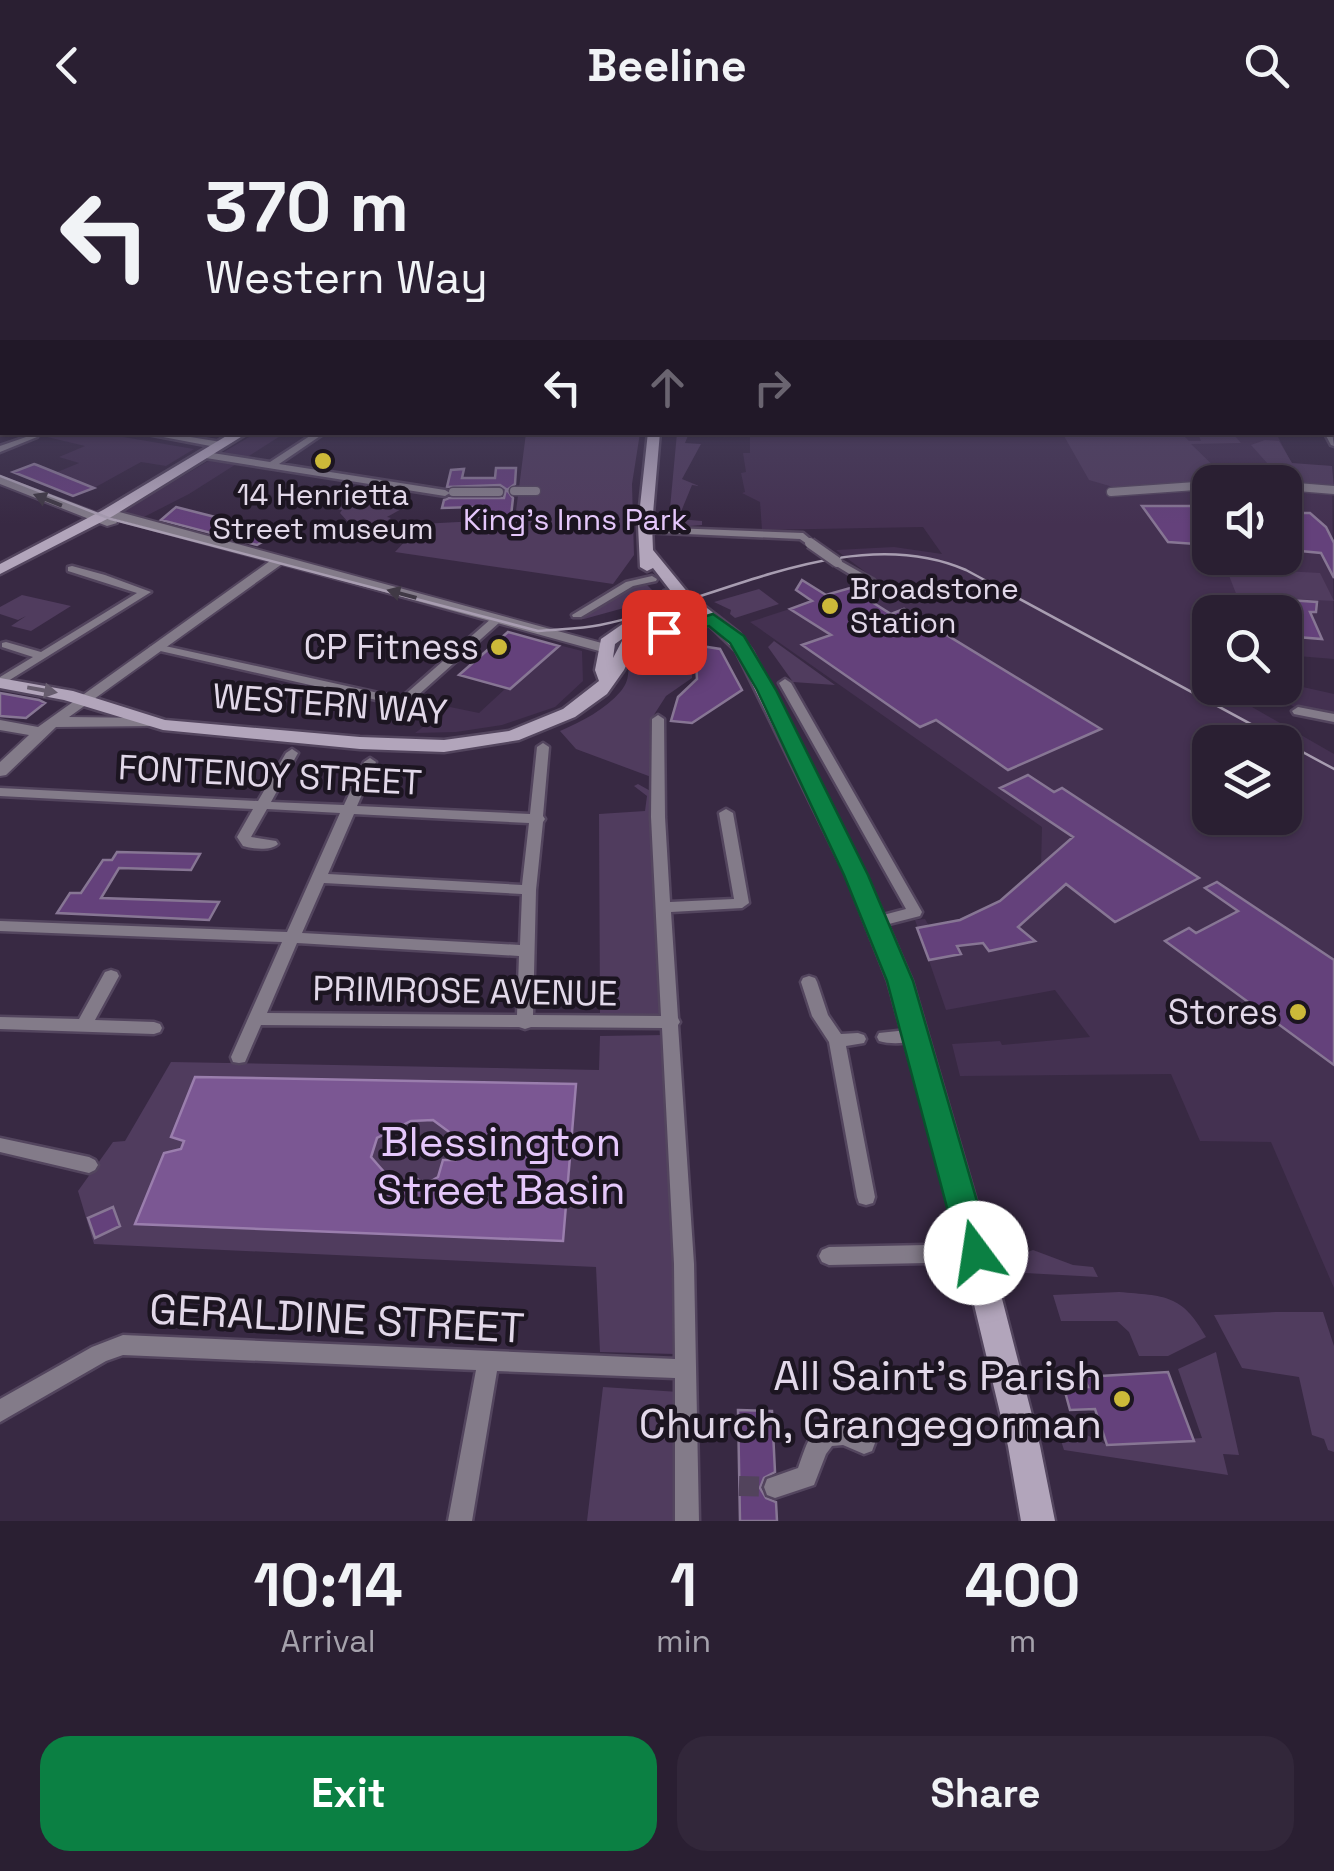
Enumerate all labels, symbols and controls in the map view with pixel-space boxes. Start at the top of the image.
text: Beeline [587,37,747,94]
icon: back [40,38,95,93]
icon: search [1239,38,1294,93]
text: 370 m [205,162,409,251]
icon: left [40,170,170,300]
text: Western Way [205,249,488,306]
icon: left [535,360,590,415]
icon: ahead [640,360,695,415]
icon: right [745,360,800,415]
marker: 14 Henrietta Street museum [312,450,334,472]
map controls [1192,465,1302,835]
button: sound [1192,465,1302,575]
place label: 14 Henrietta Street museum [212,475,434,548]
one-way arrow [33,491,63,507]
park label: King's Inns Park [463,500,687,539]
place label: Broadstone Station [850,569,1019,642]
one-way arrow [386,586,417,602]
pin [622,590,707,675]
marker: Broadstone Station [819,595,841,617]
button: search [1192,595,1302,705]
icon: arrive [637,605,692,660]
place label: CP Fitness [304,625,479,669]
marker: CP Fitness [488,636,510,658]
street label: WESTERN WAY [211,674,449,734]
one-way arrow [27,683,58,698]
button: layers [1192,725,1302,835]
street label: FONTENOY STREET [117,745,423,805]
street label: PRIMROSE AVENUE [312,966,618,1016]
place label: Stores [1168,990,1278,1034]
marker: Stores [1287,1001,1309,1023]
park label: Blessington Street Basin [376,1115,626,1216]
position arrow [924,1201,1028,1305]
street label: GERALDINE STREET [148,1282,526,1355]
place label: All Saint's Parish Church, Grangegorman [639,1349,1102,1450]
marker: All Saint's Parish Church, Grangegorman [1111,1388,1133,1410]
text: 10:14 [253,1547,403,1624]
text: 1 [670,1547,697,1624]
text: 400 [965,1547,1080,1624]
text: Arrival [280,1621,376,1661]
text: min [656,1621,711,1661]
text: m [1009,1621,1036,1661]
button: Exit [40,1736,657,1851]
button: Share [677,1736,1294,1851]

